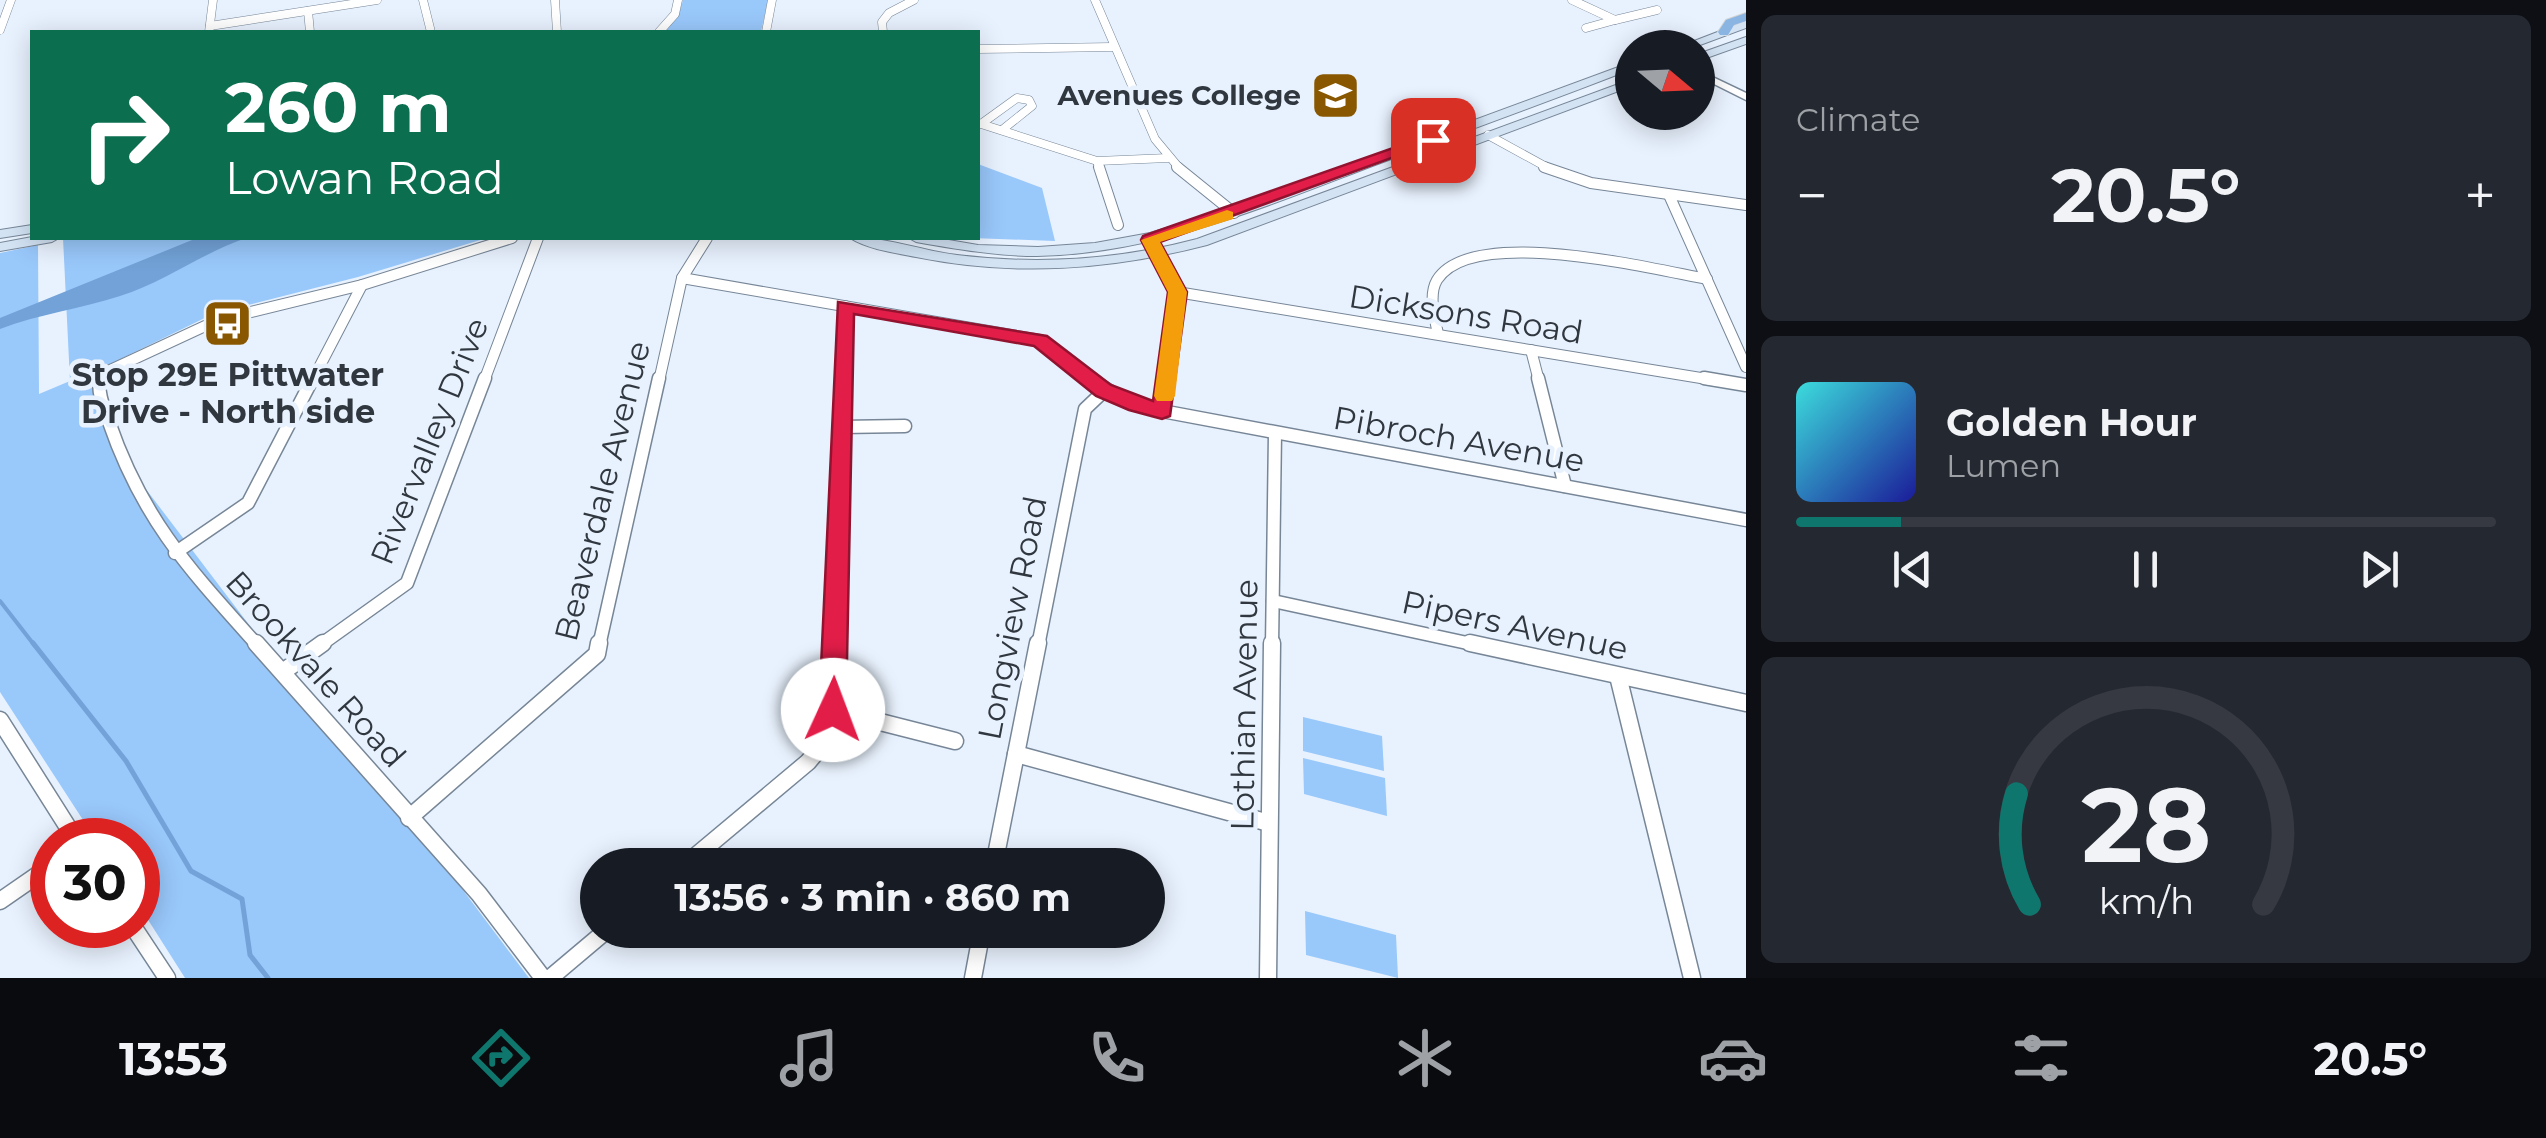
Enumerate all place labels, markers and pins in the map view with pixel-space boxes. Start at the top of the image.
school or university icon: Avenues College [1310,69,1362,121]
place label: Avenues College [1056,78,1301,112]
pin [1391,98,1476,183]
bus stop icon: Stop 29E Pittwater Drive - North side [202,298,254,350]
place label: Stop 29E Pittwater Drive - North side [72,355,384,431]

